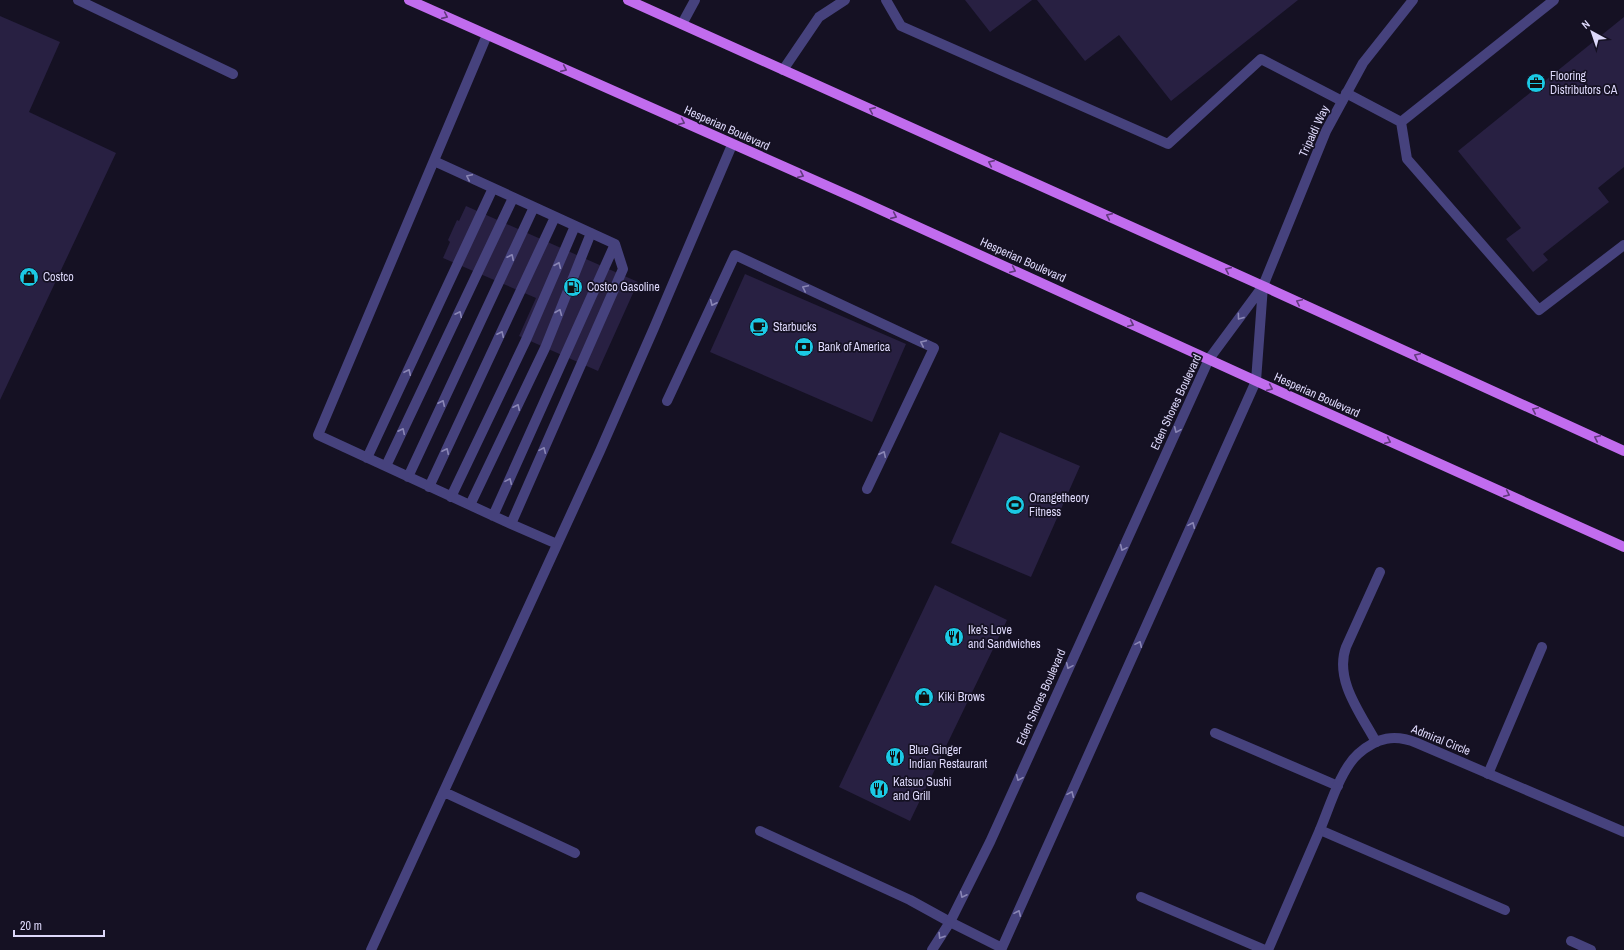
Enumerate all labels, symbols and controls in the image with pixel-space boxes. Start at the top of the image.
one-way arrow [441,11,448,19]
north arrow [1572,12,1612,52]
text: N [1579,17,1593,32]
one-way arrow [559,64,567,72]
place label: Flooring Distributors CA [1550,68,1618,98]
office icon: Flooring Distributors CA [1525,72,1547,94]
street label: Hesperian Boulevard [682,102,772,154]
street label: Tripaldi Way [1295,103,1333,159]
one-way arrow [869,107,876,115]
one-way arrow [678,117,686,125]
one-way arrow [987,160,995,168]
one-way arrow [797,170,804,178]
one-way arrow [465,174,473,182]
one-way arrow [890,211,898,219]
one-way arrow [1106,213,1113,221]
street label: Hesperian Boulevard [978,234,1068,286]
one-way arrow [506,254,514,261]
one-way arrow [554,262,562,269]
one-way arrow [1008,265,1016,273]
shop icon: Costco [18,266,40,288]
one-way arrow [1224,267,1232,275]
place label: Costco [43,269,74,285]
fuel station icon: Costco Gasoline [562,276,584,298]
place label: Costco Gasoline [587,279,660,295]
one-way arrow [802,285,810,293]
one-way arrow [710,299,718,306]
one-way arrow [1295,299,1303,307]
one-way arrow [555,308,563,315]
one-way arrow [454,311,462,318]
one-way arrow [1237,313,1245,320]
cafe icon: Starbucks [748,316,770,338]
place label: Starbucks [773,319,817,335]
one-way arrow [1127,319,1134,327]
one-way arrow [496,331,504,338]
bank icon: Bank of America [793,336,815,358]
place label: Bank of America [818,339,891,355]
one-way arrow [920,340,927,348]
street label: Eden Shores Boulevard [1147,352,1205,452]
one-way arrow [1413,353,1421,361]
one-way arrow [403,369,411,376]
street label: Hesperian Boulevard [1272,369,1362,421]
one-way arrow [1266,383,1273,391]
one-way arrow [437,400,445,408]
one-way arrow [512,404,520,411]
one-way arrow [1532,407,1539,415]
one-way arrow [1174,425,1182,433]
one-way arrow [397,428,405,436]
one-way arrow [1594,435,1601,443]
one-way arrow [1384,436,1392,444]
one-way arrow [538,447,546,455]
one-way arrow [441,448,449,456]
one-way arrow [878,451,886,459]
one-way arrow [504,477,512,485]
one-way arrow [1502,489,1510,497]
place label: Orangetheory Fitness [1029,490,1089,520]
sports icon: Orangetheory Fitness [1004,494,1026,516]
one-way arrow [1187,522,1195,530]
one-way arrow [1120,544,1128,552]
place label: Ike's Love and Sandwiches [968,622,1041,652]
restaurant icon: Ike's Love and Sandwiches [943,626,965,648]
one-way arrow [1134,640,1142,648]
street label: Eden Shores Boulevard [1013,646,1069,748]
one-way arrow [1066,662,1074,670]
shop icon: Kiki Brows [913,686,935,708]
place label: Kiki Brows [938,689,985,705]
street label: Admiral Circle [1408,721,1473,759]
place label: Blue Ginger Indian Restaurant [909,742,987,772]
restaurant icon: Blue Ginger Indian Restaurant [884,746,906,768]
one-way arrow [1016,773,1024,781]
place label: Katsuo Sushi and Grill [893,774,952,804]
restaurant icon: Katsuo Sushi and Grill [868,778,890,800]
one-way arrow [1066,791,1074,798]
one-way arrow [961,891,968,898]
one-way arrow [1013,909,1021,917]
scale bar [14,912,104,938]
text: 20 m [20,918,42,934]
one-way arrow [938,932,946,939]

